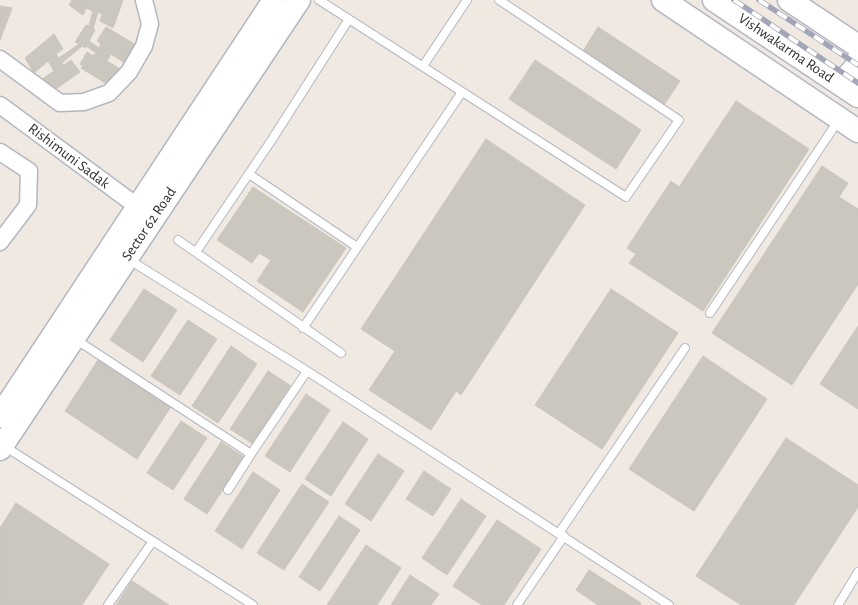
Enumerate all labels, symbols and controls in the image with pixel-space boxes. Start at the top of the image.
street label: Vishwakarma Road [735,9,837,87]
street label: Rishimuni Sadak [25,119,113,193]
street label: Sector 62 Road [118,184,180,264]

